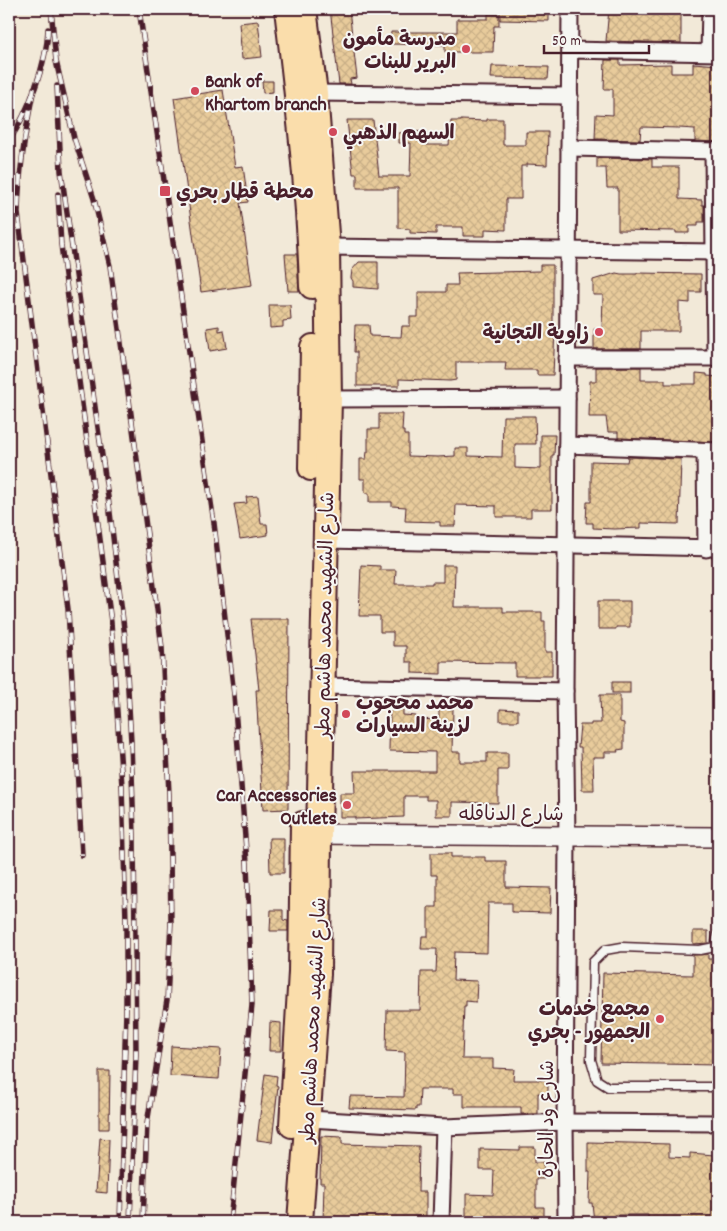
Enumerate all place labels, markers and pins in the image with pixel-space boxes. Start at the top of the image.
place label: مدرسة مأمون البرير للبنات [343,26,456,78]
marker: مدرسة مأمون البرير للبنات [460,43,472,55]
place label: Bank of Khartom branch [205,69,327,120]
marker: Bank of Khartom branch [189,85,201,97]
place label: السهم الذهبي [343,121,455,150]
marker: السهم الذهبي [327,126,339,138]
place label: محطة قطار بحري [176,180,314,208]
marker: محطة قطار بحري [158,184,172,198]
place label: زاوية التجانية [483,321,589,349]
marker: زاوية التجانية [593,326,605,338]
place label: محمد محجوب لزينة السيارات [356,691,474,742]
marker: محمد محجوب لزينة السيارات [340,708,352,720]
place label: Car Accessories Outlets [216,783,337,834]
marker: Car Accessories Outlets [341,799,353,811]
place label: مجمع خدمات الجمهور - بحري [528,997,650,1048]
marker: مجمع خدمات الجمهور - بحري [654,1013,666,1025]

